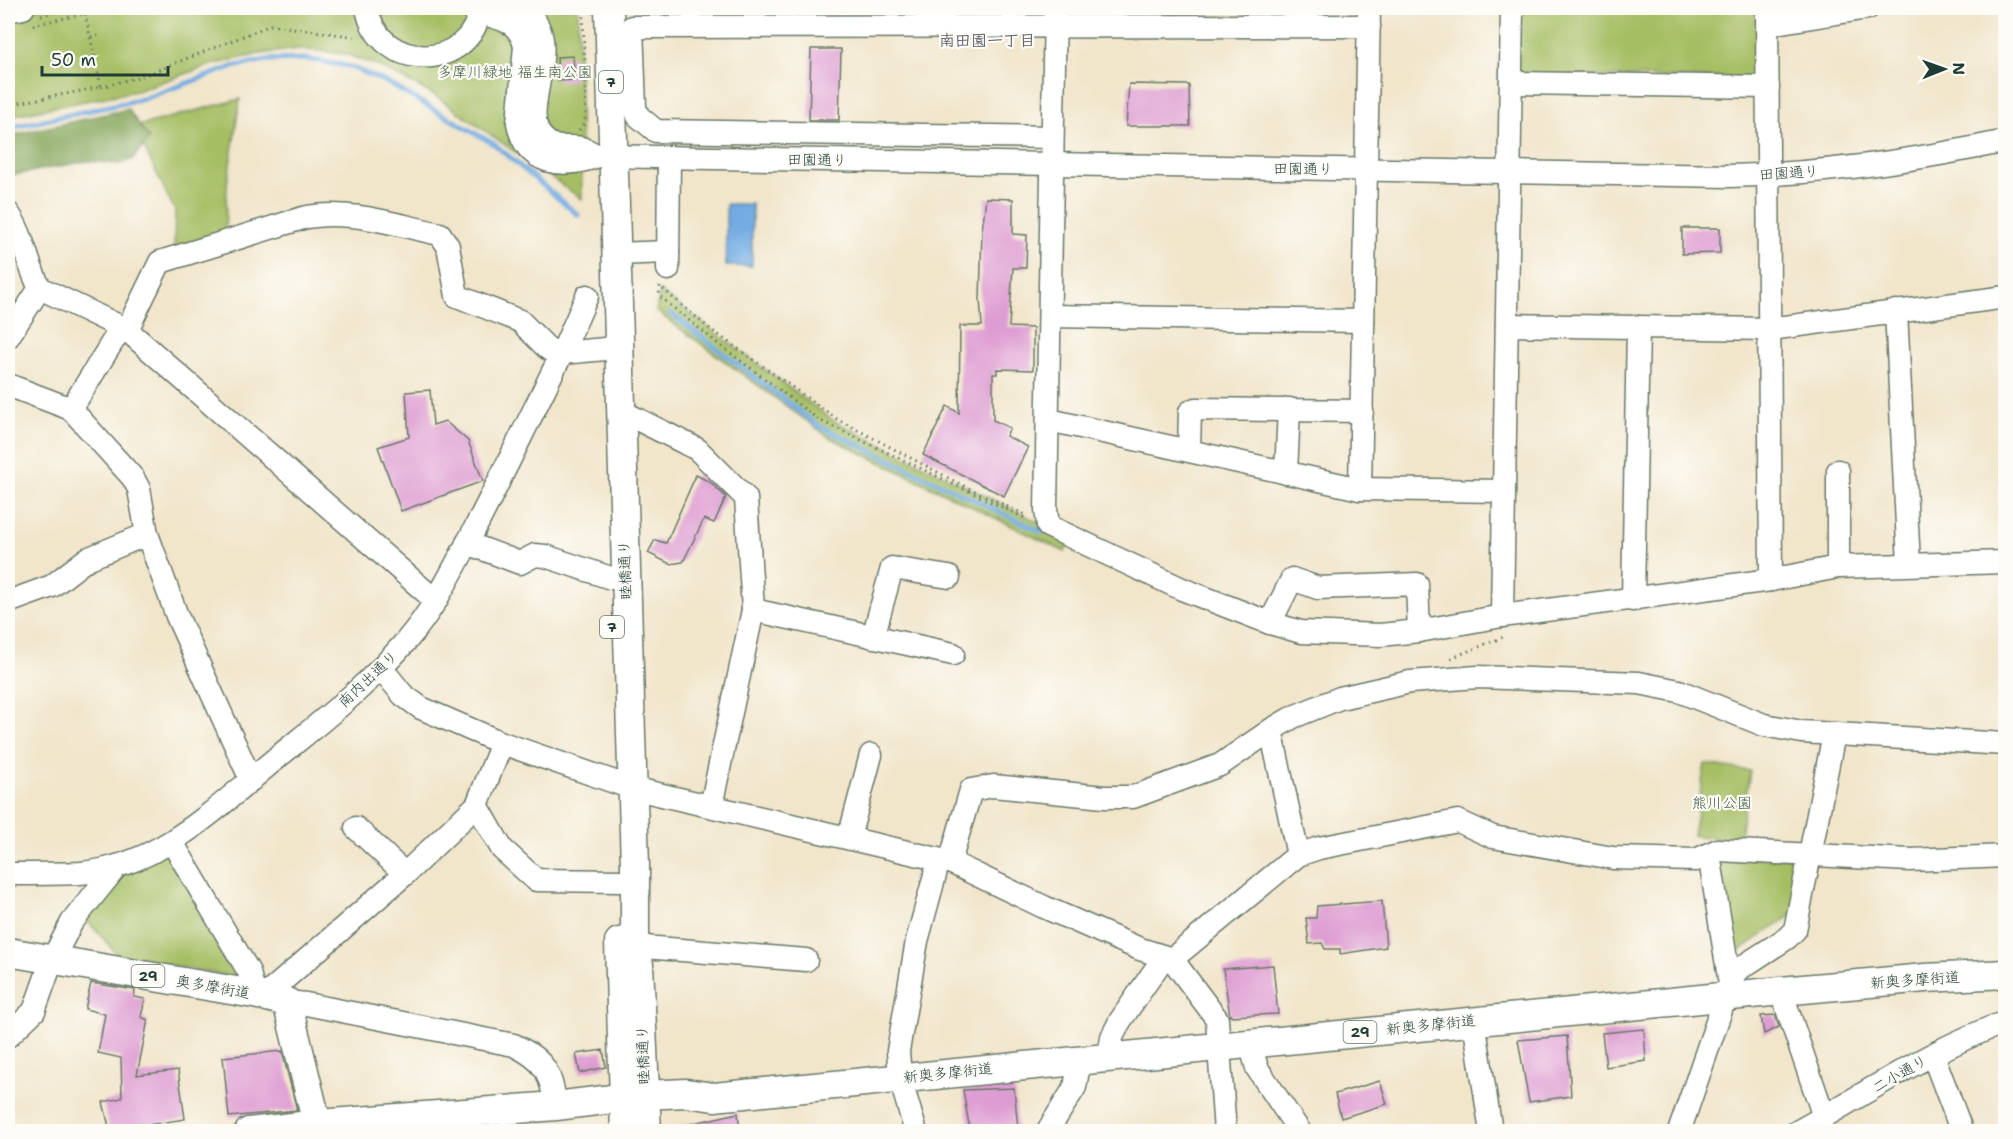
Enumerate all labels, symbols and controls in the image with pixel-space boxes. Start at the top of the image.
district label: 南田園一丁目 [939,30,1035,51]
scale bar [42,39,168,77]
north arrow [1914,39,1974,99]
text: 50 m [51,48,96,72]
park label: 多摩川緑地 福生南公園 [437,62,593,82]
text: N [1948,62,1969,75]
road number: 7 [599,71,623,93]
street label: 田園通り [787,149,847,171]
street label: 田園通り [1273,158,1333,180]
street label: 田園通り [1758,161,1820,185]
street label: 睦橋通り [614,540,636,600]
road number: 7 [600,616,624,638]
street label: 南内出通り [334,646,402,712]
park label: 熊川公園 [1692,793,1752,813]
road number: 29 [132,965,164,987]
street label: 新奥多摩街道 [1869,967,1961,993]
street label: 奥多摩街道 [174,971,252,1003]
street label: 新奥多摩街道 [1385,1010,1477,1040]
road number: 29 [1344,1021,1376,1043]
street label: 睦橋通り [632,1025,654,1085]
street label: 二小通り [1869,1050,1931,1098]
street label: 新奥多摩街道 [902,1058,994,1088]

